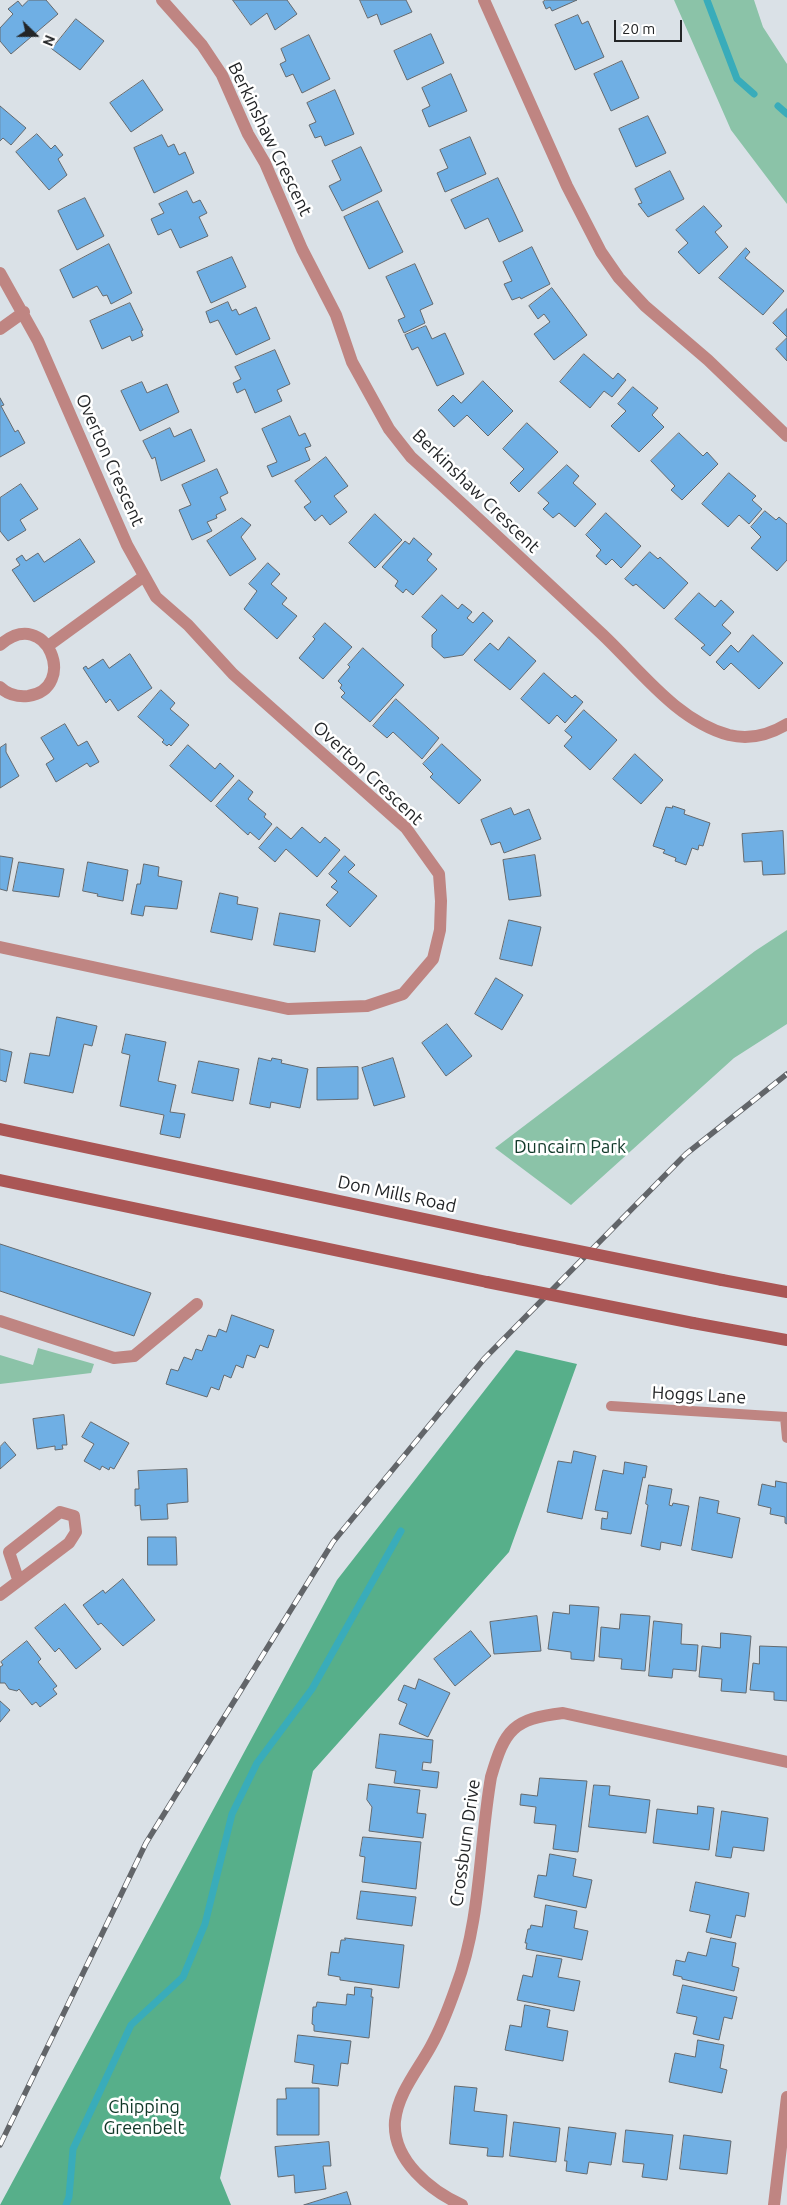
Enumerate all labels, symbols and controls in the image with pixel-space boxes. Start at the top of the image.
north arrow [10,10,60,60]
scale bar [617,10,684,42]
text: 20 m [622,20,655,37]
text: N [40,33,58,48]
street label: Berkinshaw Crescent [223,59,317,219]
street label: Overton Crescent [71,390,149,530]
street label: Berkinshaw Crescent [408,425,544,557]
street label: Overton Crescent [308,716,428,830]
park label: Duncairn Park [514,1136,626,1158]
street label: Don Mills Road [336,1171,458,1217]
street label: Hoggs Lane [651,1382,747,1408]
street label: Crossburn Drive [445,1778,485,1908]
park label: Chipping Greenbelt [103,2096,185,2138]

